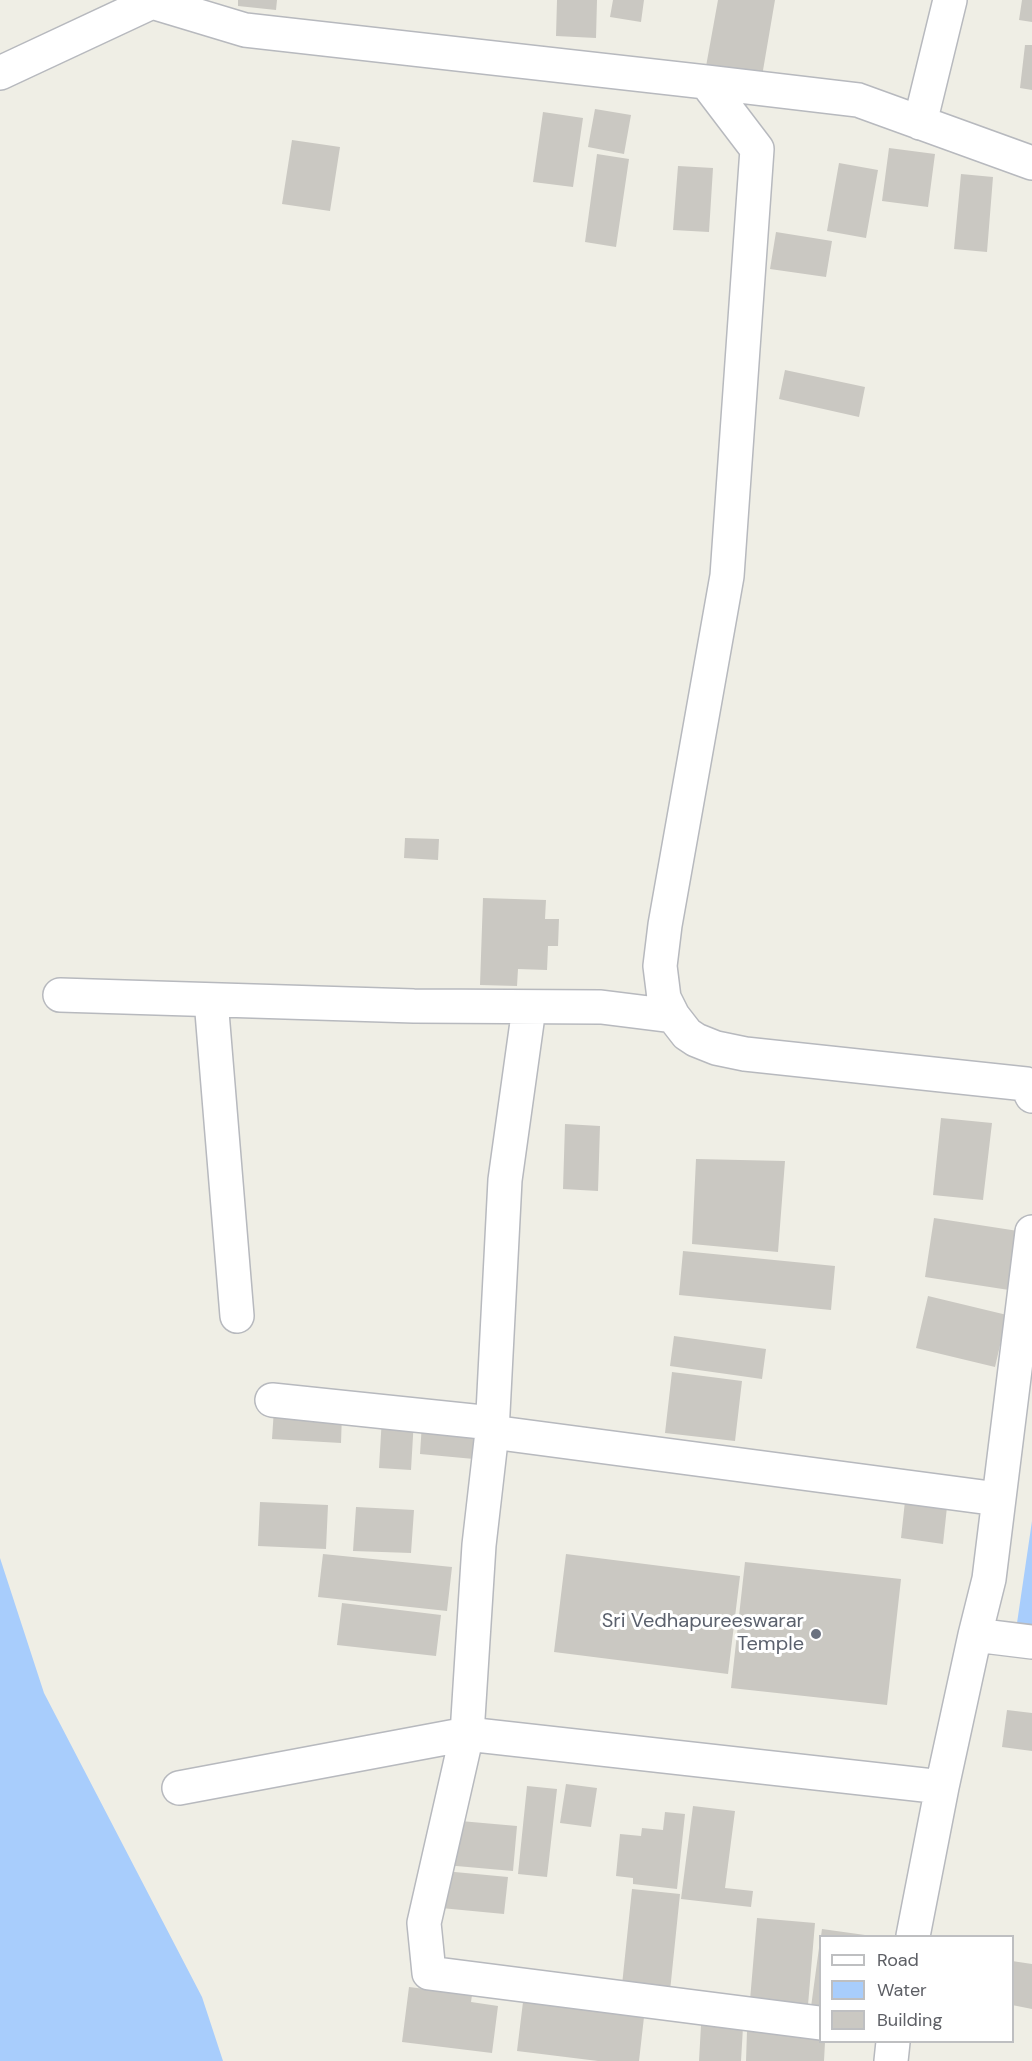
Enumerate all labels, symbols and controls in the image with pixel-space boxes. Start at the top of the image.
place label: Sri Vedhapureeswarar Temple [602,1610,804,1657]
marker: Sri Vedhapureeswarar Temple [809,1627,823,1641]
legend [819,1935,1014,2043]
text: Road [877,1948,919,1972]
text: Water [877,1978,927,2002]
text: Building [877,2008,942,2032]

